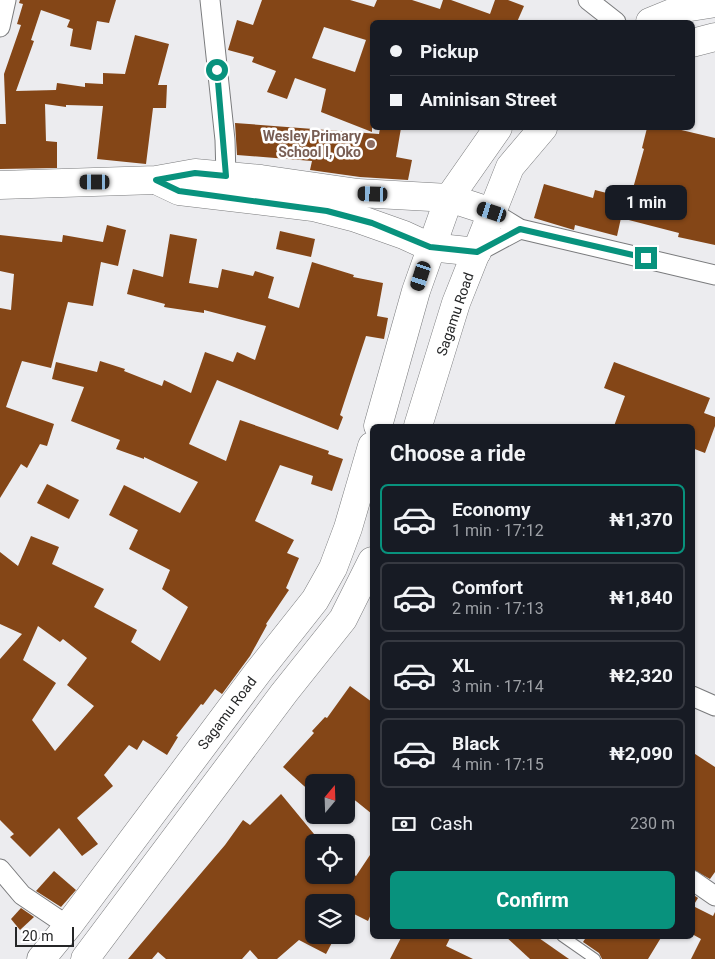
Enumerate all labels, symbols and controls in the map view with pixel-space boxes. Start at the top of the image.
text: Pickup [420,40,479,63]
route start [206,59,228,81]
text: Aminisan Street [420,88,557,111]
place label: Wesley Primary School I, Oko [263,128,362,160]
marker: Wesley Primary School I, Oko [365,138,377,150]
car [80,175,110,190]
car [357,186,388,202]
callout: 1 min [605,186,687,220]
text: 1 min [626,193,666,212]
car [475,200,508,224]
route end [635,247,657,269]
car [409,259,432,293]
street label: Sagamu Road [433,270,477,358]
text: Choose a ride [390,441,526,466]
icon: car [392,497,437,542]
text: Economy [452,498,531,521]
text: ₦1,370 [609,508,673,531]
text: 1 min · 17:12 [452,521,544,540]
icon: car [392,575,437,620]
text: Comfort [452,576,523,599]
text: ₦1,840 [609,586,673,609]
text: 2 min · 17:13 [452,599,544,618]
icon: car [392,653,437,698]
text: XL [452,654,474,677]
text: ₦2,320 [609,664,673,687]
street label: Sagamu Road [194,673,260,753]
text: 3 min · 17:14 [452,677,544,696]
icon: car [392,731,437,776]
text: Black [452,732,499,755]
text: ₦2,090 [609,742,673,765]
text: 4 min · 17:15 [452,755,544,774]
north arrow [305,774,355,824]
map controls [305,774,355,944]
icon: cash [390,810,418,838]
text: Cash [430,812,473,835]
text: 230 m [630,814,675,833]
button: locate [305,834,355,884]
button: Confirm [390,871,675,929]
button: layers [305,894,355,944]
scale bar [15,924,74,947]
text: 20 m [22,928,54,944]

